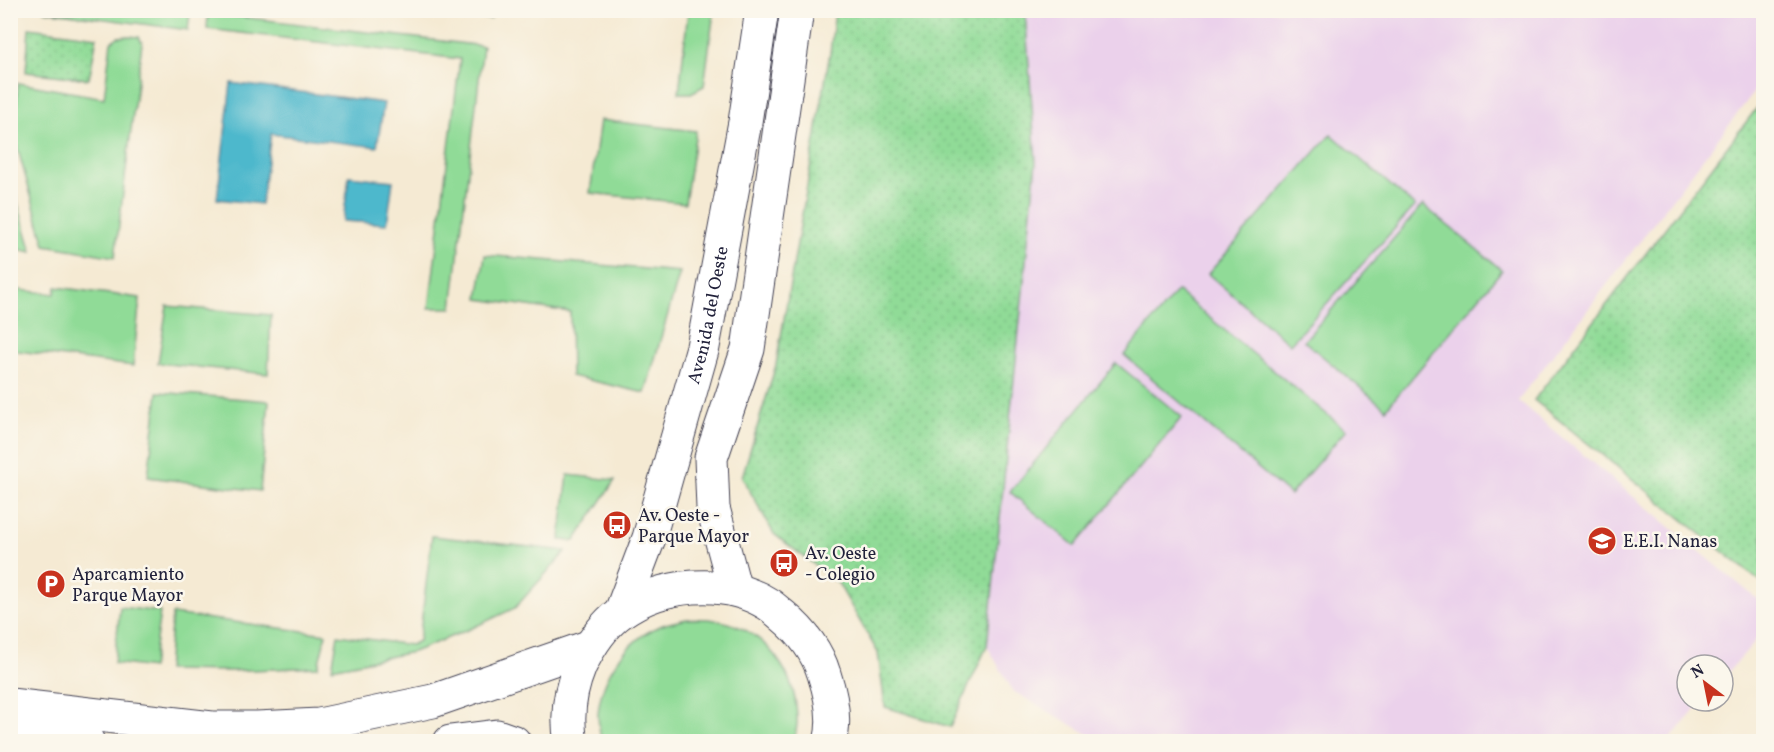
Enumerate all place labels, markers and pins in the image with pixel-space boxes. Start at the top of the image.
place label: Av. Oeste - Parque Mayor [638,504,749,550]
bus stop icon: Av. Oeste - Parque Mayor [601,509,633,541]
school or university icon: E.E.I. Nanas [1586,525,1618,557]
place label: E.E.I. Nanas [1623,530,1717,555]
place label: Av. Oeste - Colegio [805,542,876,588]
bus stop icon: Av. Oeste - Colegio [768,547,800,579]
place label: Aparcamiento Parque Mayor [72,563,184,609]
parking icon: Aparcamiento Parque Mayor [35,568,67,600]

